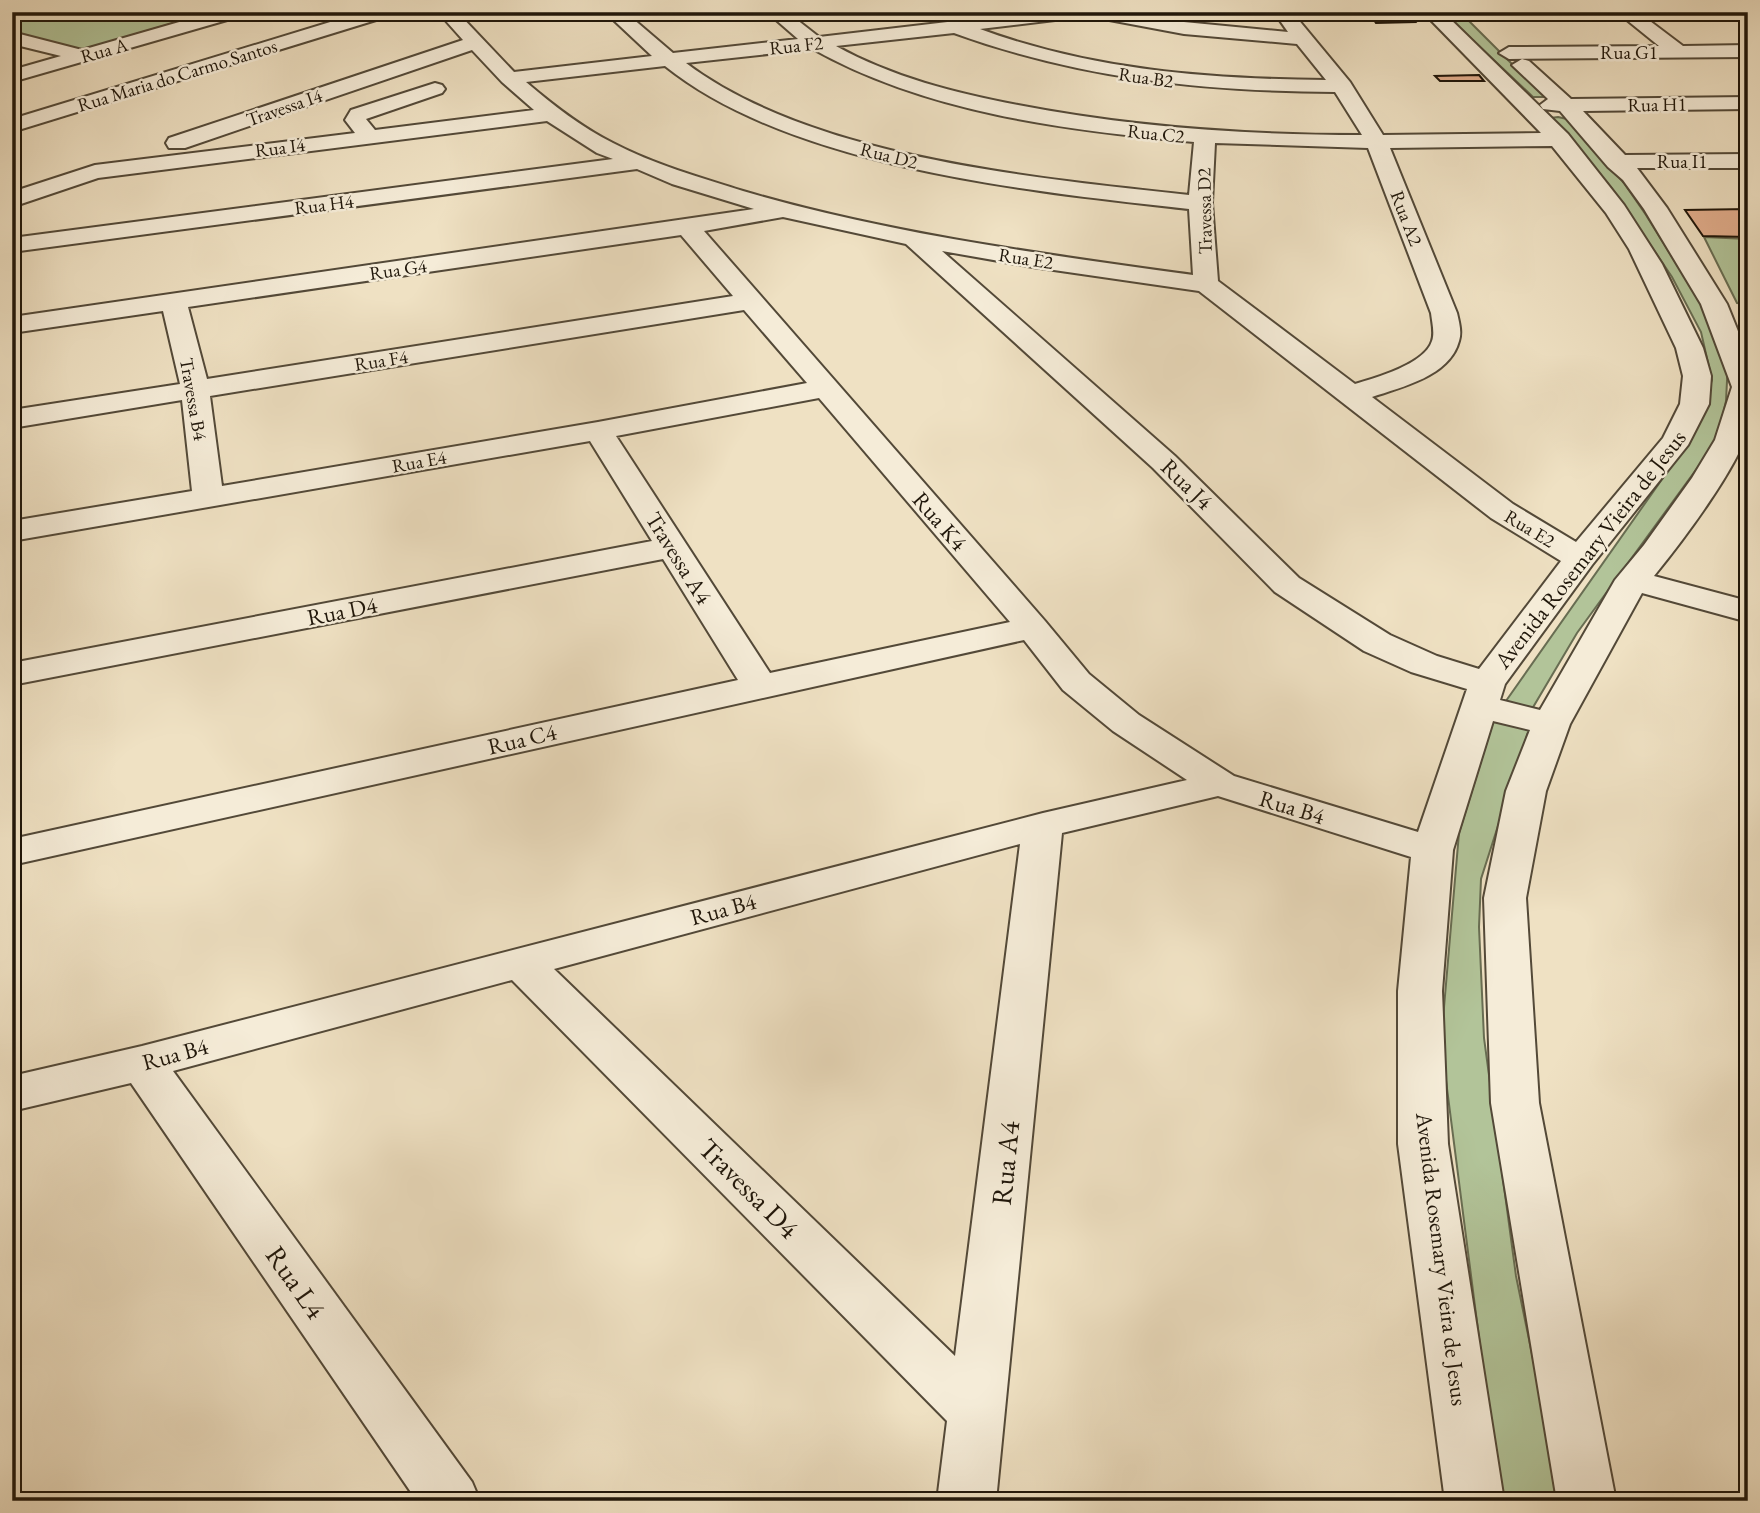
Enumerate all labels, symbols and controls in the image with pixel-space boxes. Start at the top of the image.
street label: Rua F2 [768,30,824,61]
street label: Rua A [78,32,132,69]
street label: Rua Maria do Carmo Santos [74,33,280,118]
street label: Rua G1 [1600,40,1658,65]
street label: Rua B2 [1117,61,1175,94]
street label: Travessa I4 [243,83,326,132]
street label: Rua H1 [1627,91,1687,118]
street label: Rua C2 [1126,118,1186,149]
street label: Rua I4 [253,132,308,163]
street label: Rua D2 [858,136,920,175]
street label: Rua I1 [1657,149,1707,174]
street label: Travessa D2 [1191,167,1218,255]
street label: Rua A2 [1385,187,1428,249]
street label: Rua H4 [293,188,356,221]
street label: Rua E2 [997,242,1055,275]
street label: Rua G4 [368,253,429,286]
street label: Rua F4 [353,344,410,377]
street label: Travessa B4 [174,356,213,443]
street label: Avenida Rosemary Vieira de Jesus [1487,423,1693,675]
street label: Rua E4 [390,444,449,479]
street label: Rua J4 [1155,452,1220,517]
street label: Rua K4 [906,485,975,558]
street label: Rua E2 [1500,504,1560,553]
street label: Travessa A4 [639,506,720,611]
street label: Rua D4 [304,589,380,632]
street label: Rua C4 [485,716,560,761]
street label: Rua B4 [1256,783,1329,831]
street label: Rua B4 [687,886,760,932]
street label: Rua B4 [139,1031,212,1077]
street label: Avenida Rosemary Vieira de Jesus [1409,1110,1475,1407]
street label: Rua A4 [983,1119,1027,1207]
street label: Travessa D4 [691,1130,807,1246]
street label: Rua L4 [258,1238,334,1326]

